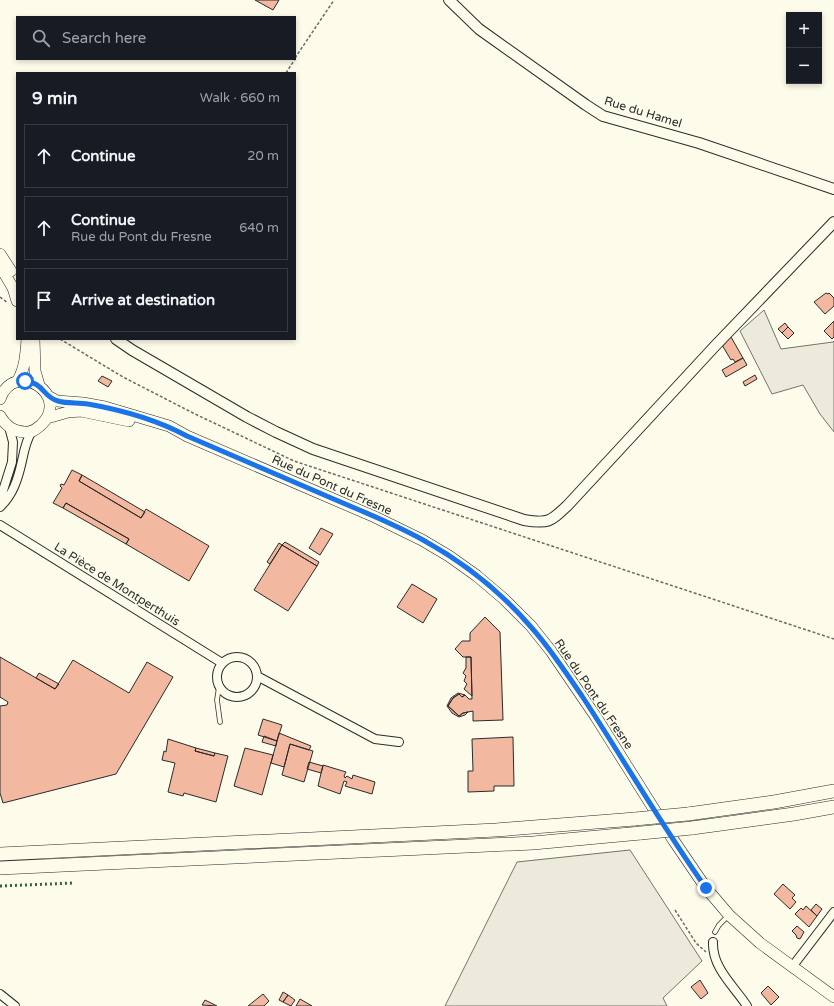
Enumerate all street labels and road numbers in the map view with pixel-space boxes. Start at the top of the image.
street label: Rue du Hamel [603,94,683,130]
street label: Rue du Pont du Fresne [270,452,394,518]
street label: La Pièce de Montperthuis [52,539,183,629]
street label: Rue du Pont du Fresne [552,636,636,752]

